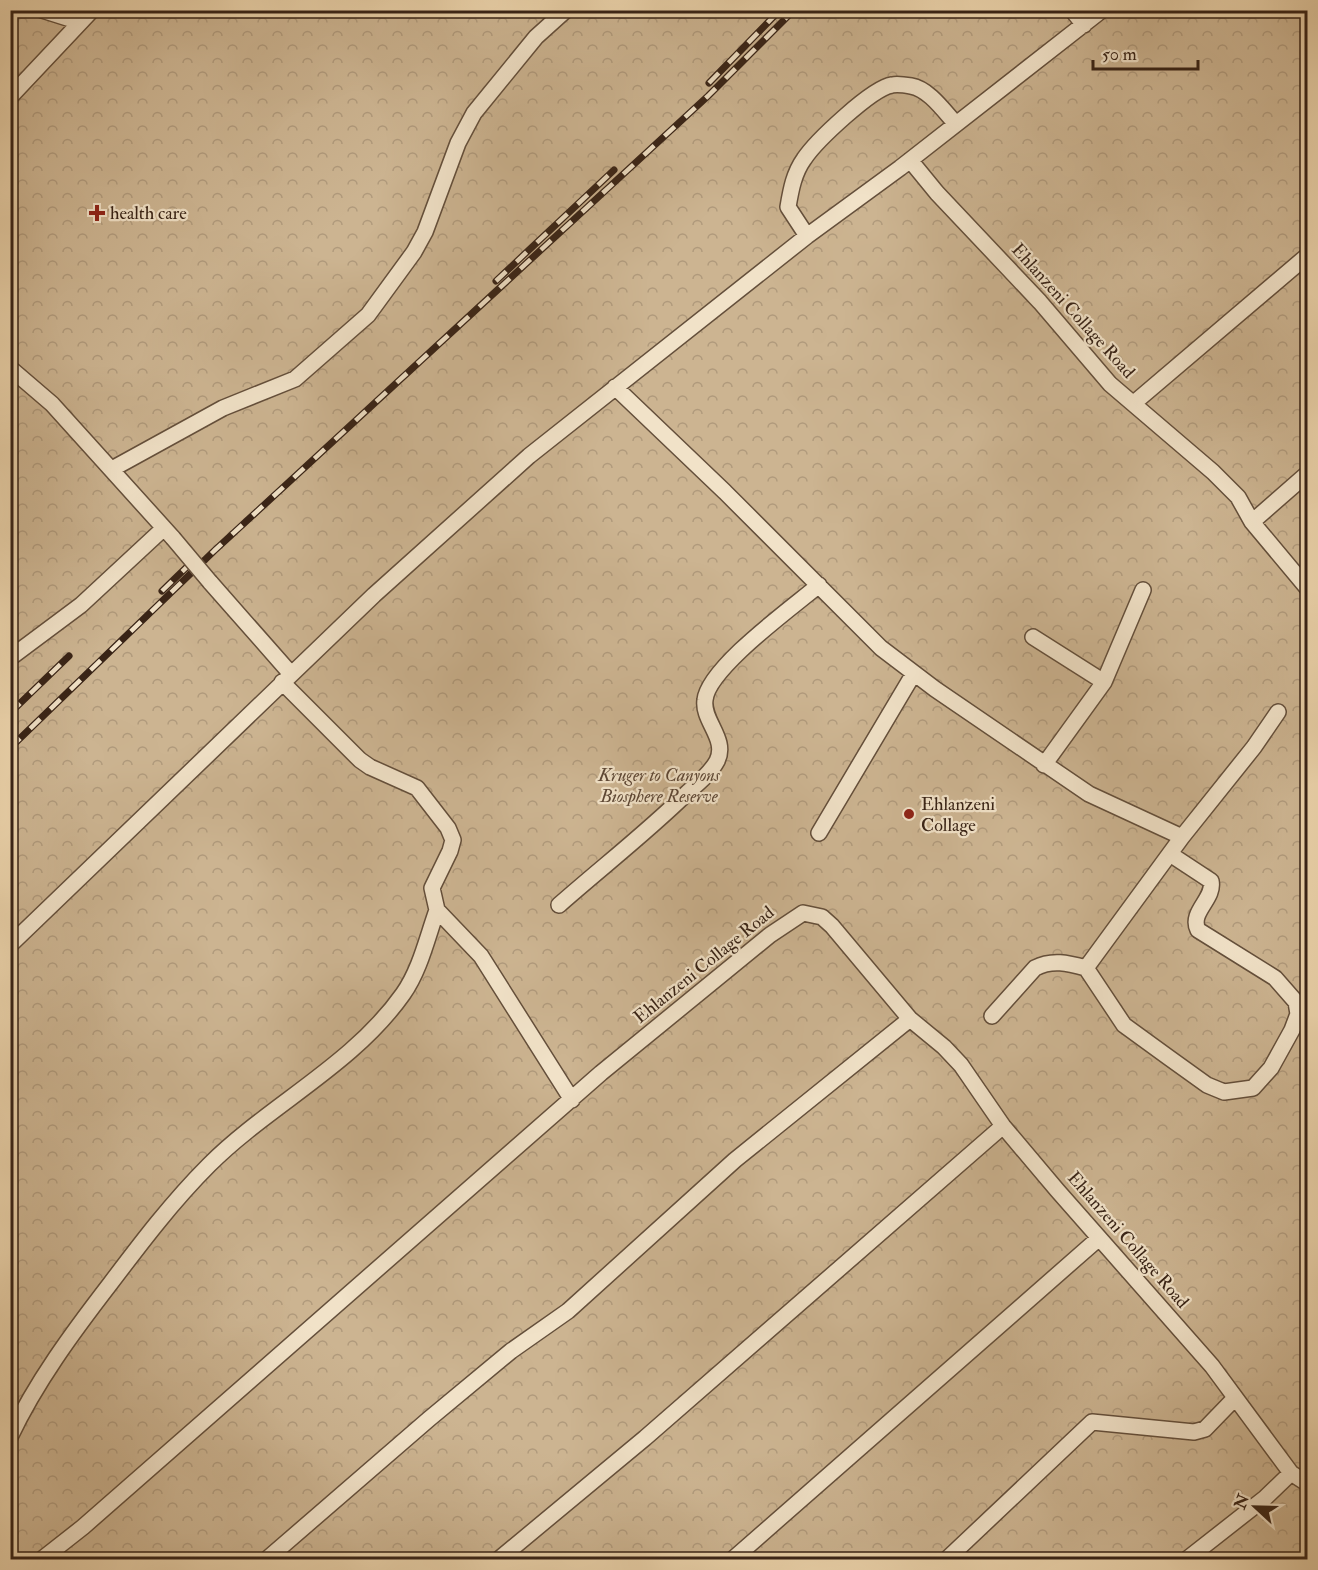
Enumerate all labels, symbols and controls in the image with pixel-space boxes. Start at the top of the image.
scale bar [1093,33,1198,71]
text: 50 m [1102,43,1137,66]
place label: health care [110,202,187,225]
marker: health care [88,204,106,222]
street label: Ehlanzeni Collage Road [1006,239,1140,383]
park label: Kruger to Canyons Biosphere Reserve [597,764,721,808]
place label: Ehlanzeni Collage [921,793,995,837]
marker: Ehlanzeni Collage [902,807,916,821]
street label: Ehlanzeni Collage Road [629,901,779,1029]
street label: Ehlanzeni Collage Road [1062,1167,1194,1313]
north arrow [1225,1477,1285,1537]
text: N [1230,1491,1254,1513]

